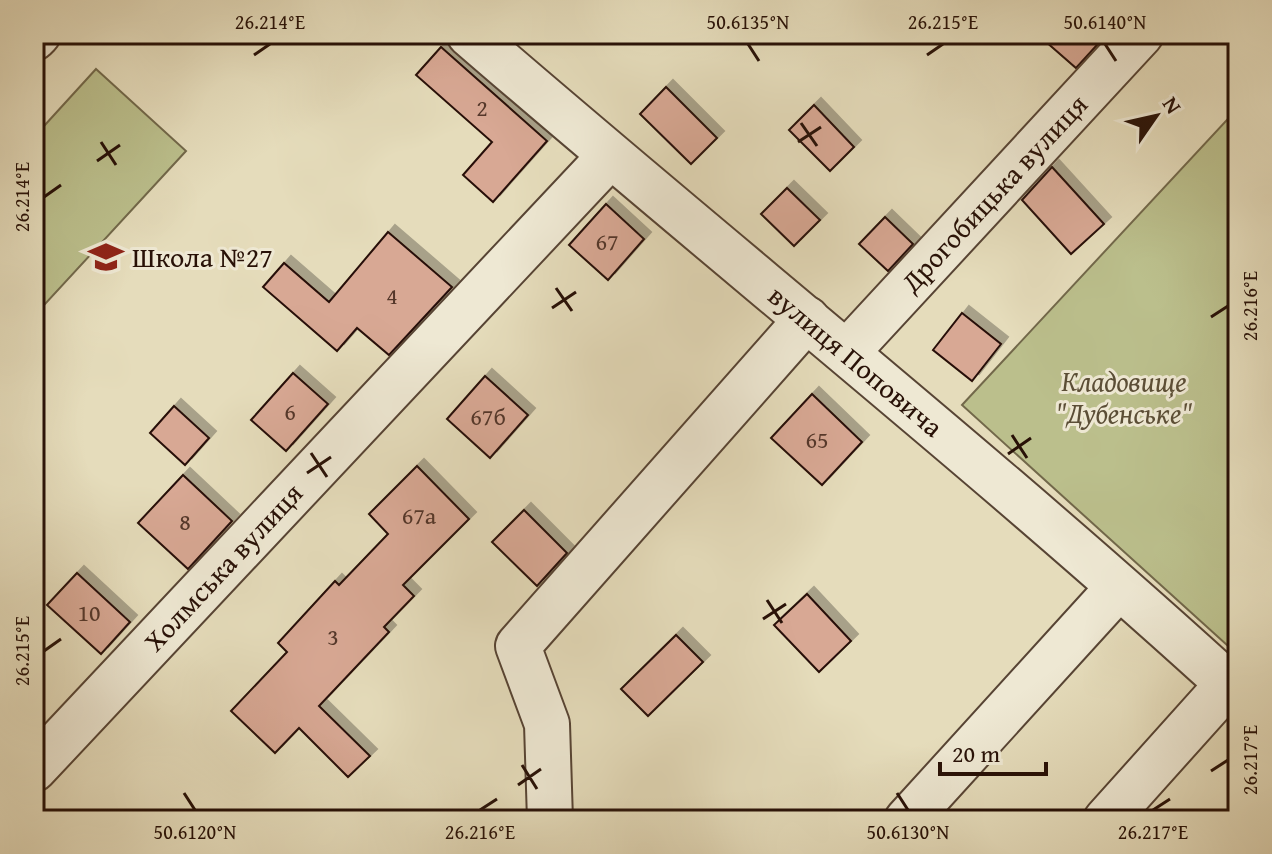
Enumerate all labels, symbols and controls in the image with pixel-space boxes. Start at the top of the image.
text: 26.214°E [235,7,305,36]
text: 50.6135°N [707,7,789,36]
text: 26.215°E [908,7,978,36]
text: 50.6140°N [1064,7,1146,36]
north arrow [1116,76,1196,156]
street label: Дрогобицька вулиця [890,84,1097,302]
house number: 2 [476,90,488,125]
text: N [1155,90,1190,120]
text: 26.214°E [7,162,36,232]
house number: 67 [595,224,619,259]
place label: Школа №27 [132,236,273,277]
school or university icon: Школа №27 [87,238,125,276]
text: 26.216°E [1235,271,1264,341]
street label: вулиця Поповича [760,275,953,447]
house number: 4 [386,278,398,313]
park label: Кладовище "Дубенське" [1055,360,1193,433]
house number: 6 [284,394,296,429]
house number: 67б [470,399,506,434]
house number: 65 [805,422,829,457]
street label: Холмська вулиця [134,473,312,660]
house number: 67а [402,498,437,533]
house number: 8 [179,504,191,539]
house number: 10 [77,595,101,630]
text: 26.215°E [7,616,36,686]
house number: 3 [327,619,339,654]
text: 26.217°E [1235,725,1264,795]
scale bar [940,726,1046,776]
text: 20 m [952,736,1000,771]
text: 50.6120°N [154,817,236,846]
text: 26.216°E [445,817,515,846]
text: 50.6130°N [867,817,949,846]
text: 26.217°E [1118,817,1188,846]

